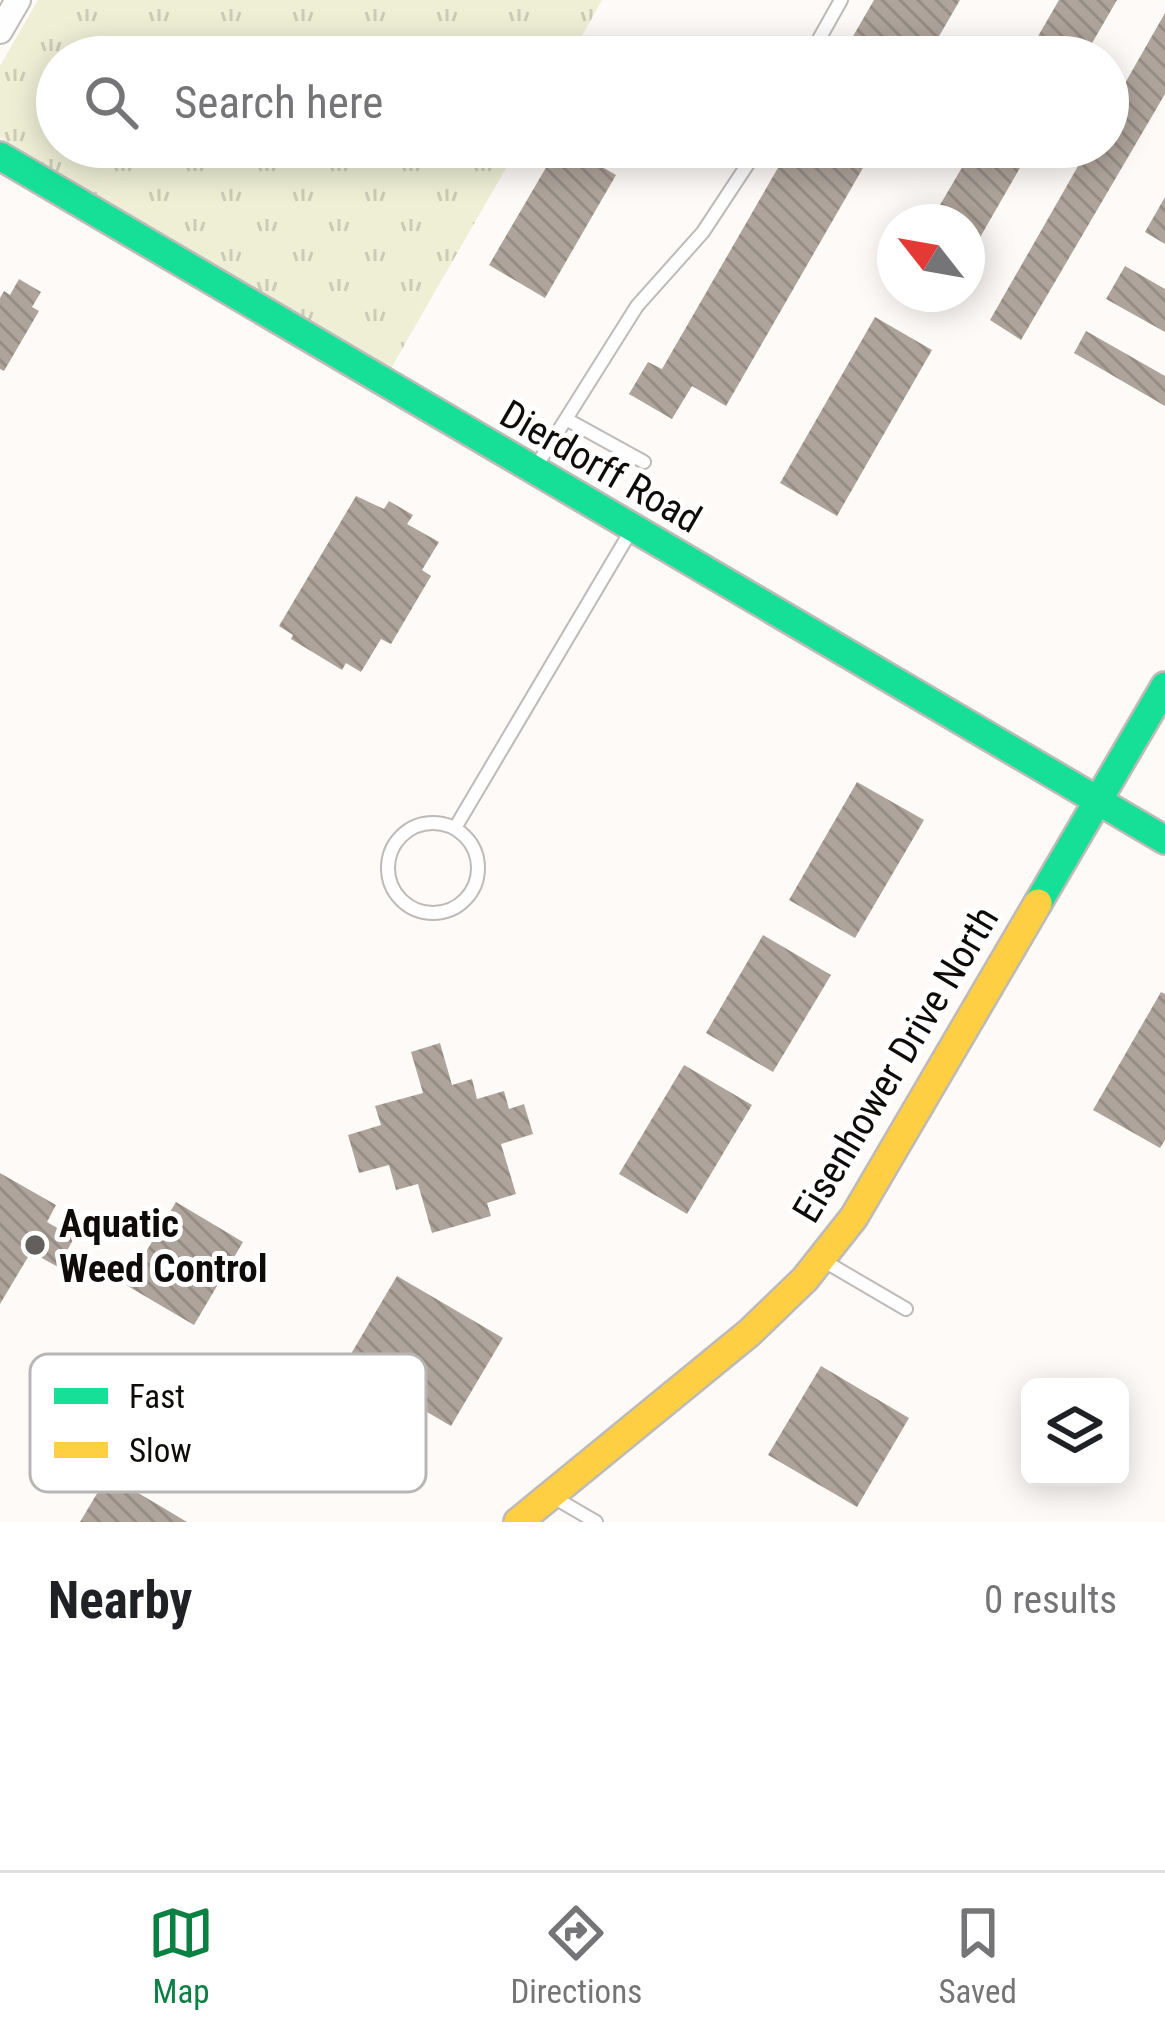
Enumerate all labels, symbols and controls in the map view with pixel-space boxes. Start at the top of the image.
search box [36,36,1129,168]
icon: search [78,69,144,135]
text: Search here [174,76,383,129]
north arrow [877,204,985,312]
street label: Dierdorff Road [492,391,709,543]
street label: Eisenhower Drive North [783,898,1008,1231]
place label: Aquatic Weed Control [59,1201,268,1292]
marker: Aquatic Weed Control [22,1232,48,1258]
legend [30,1354,426,1492]
text: Fast [129,1377,185,1416]
map controls [1021,1378,1129,1486]
button: layers [1021,1378,1129,1486]
text: Slow [129,1431,192,1470]
text: Nearby [48,1571,192,1630]
text: 0 results [984,1577,1117,1623]
tab: Map [148,1900,214,2011]
tab: Directions [510,1900,642,2011]
tab: Saved [938,1900,1017,2011]

